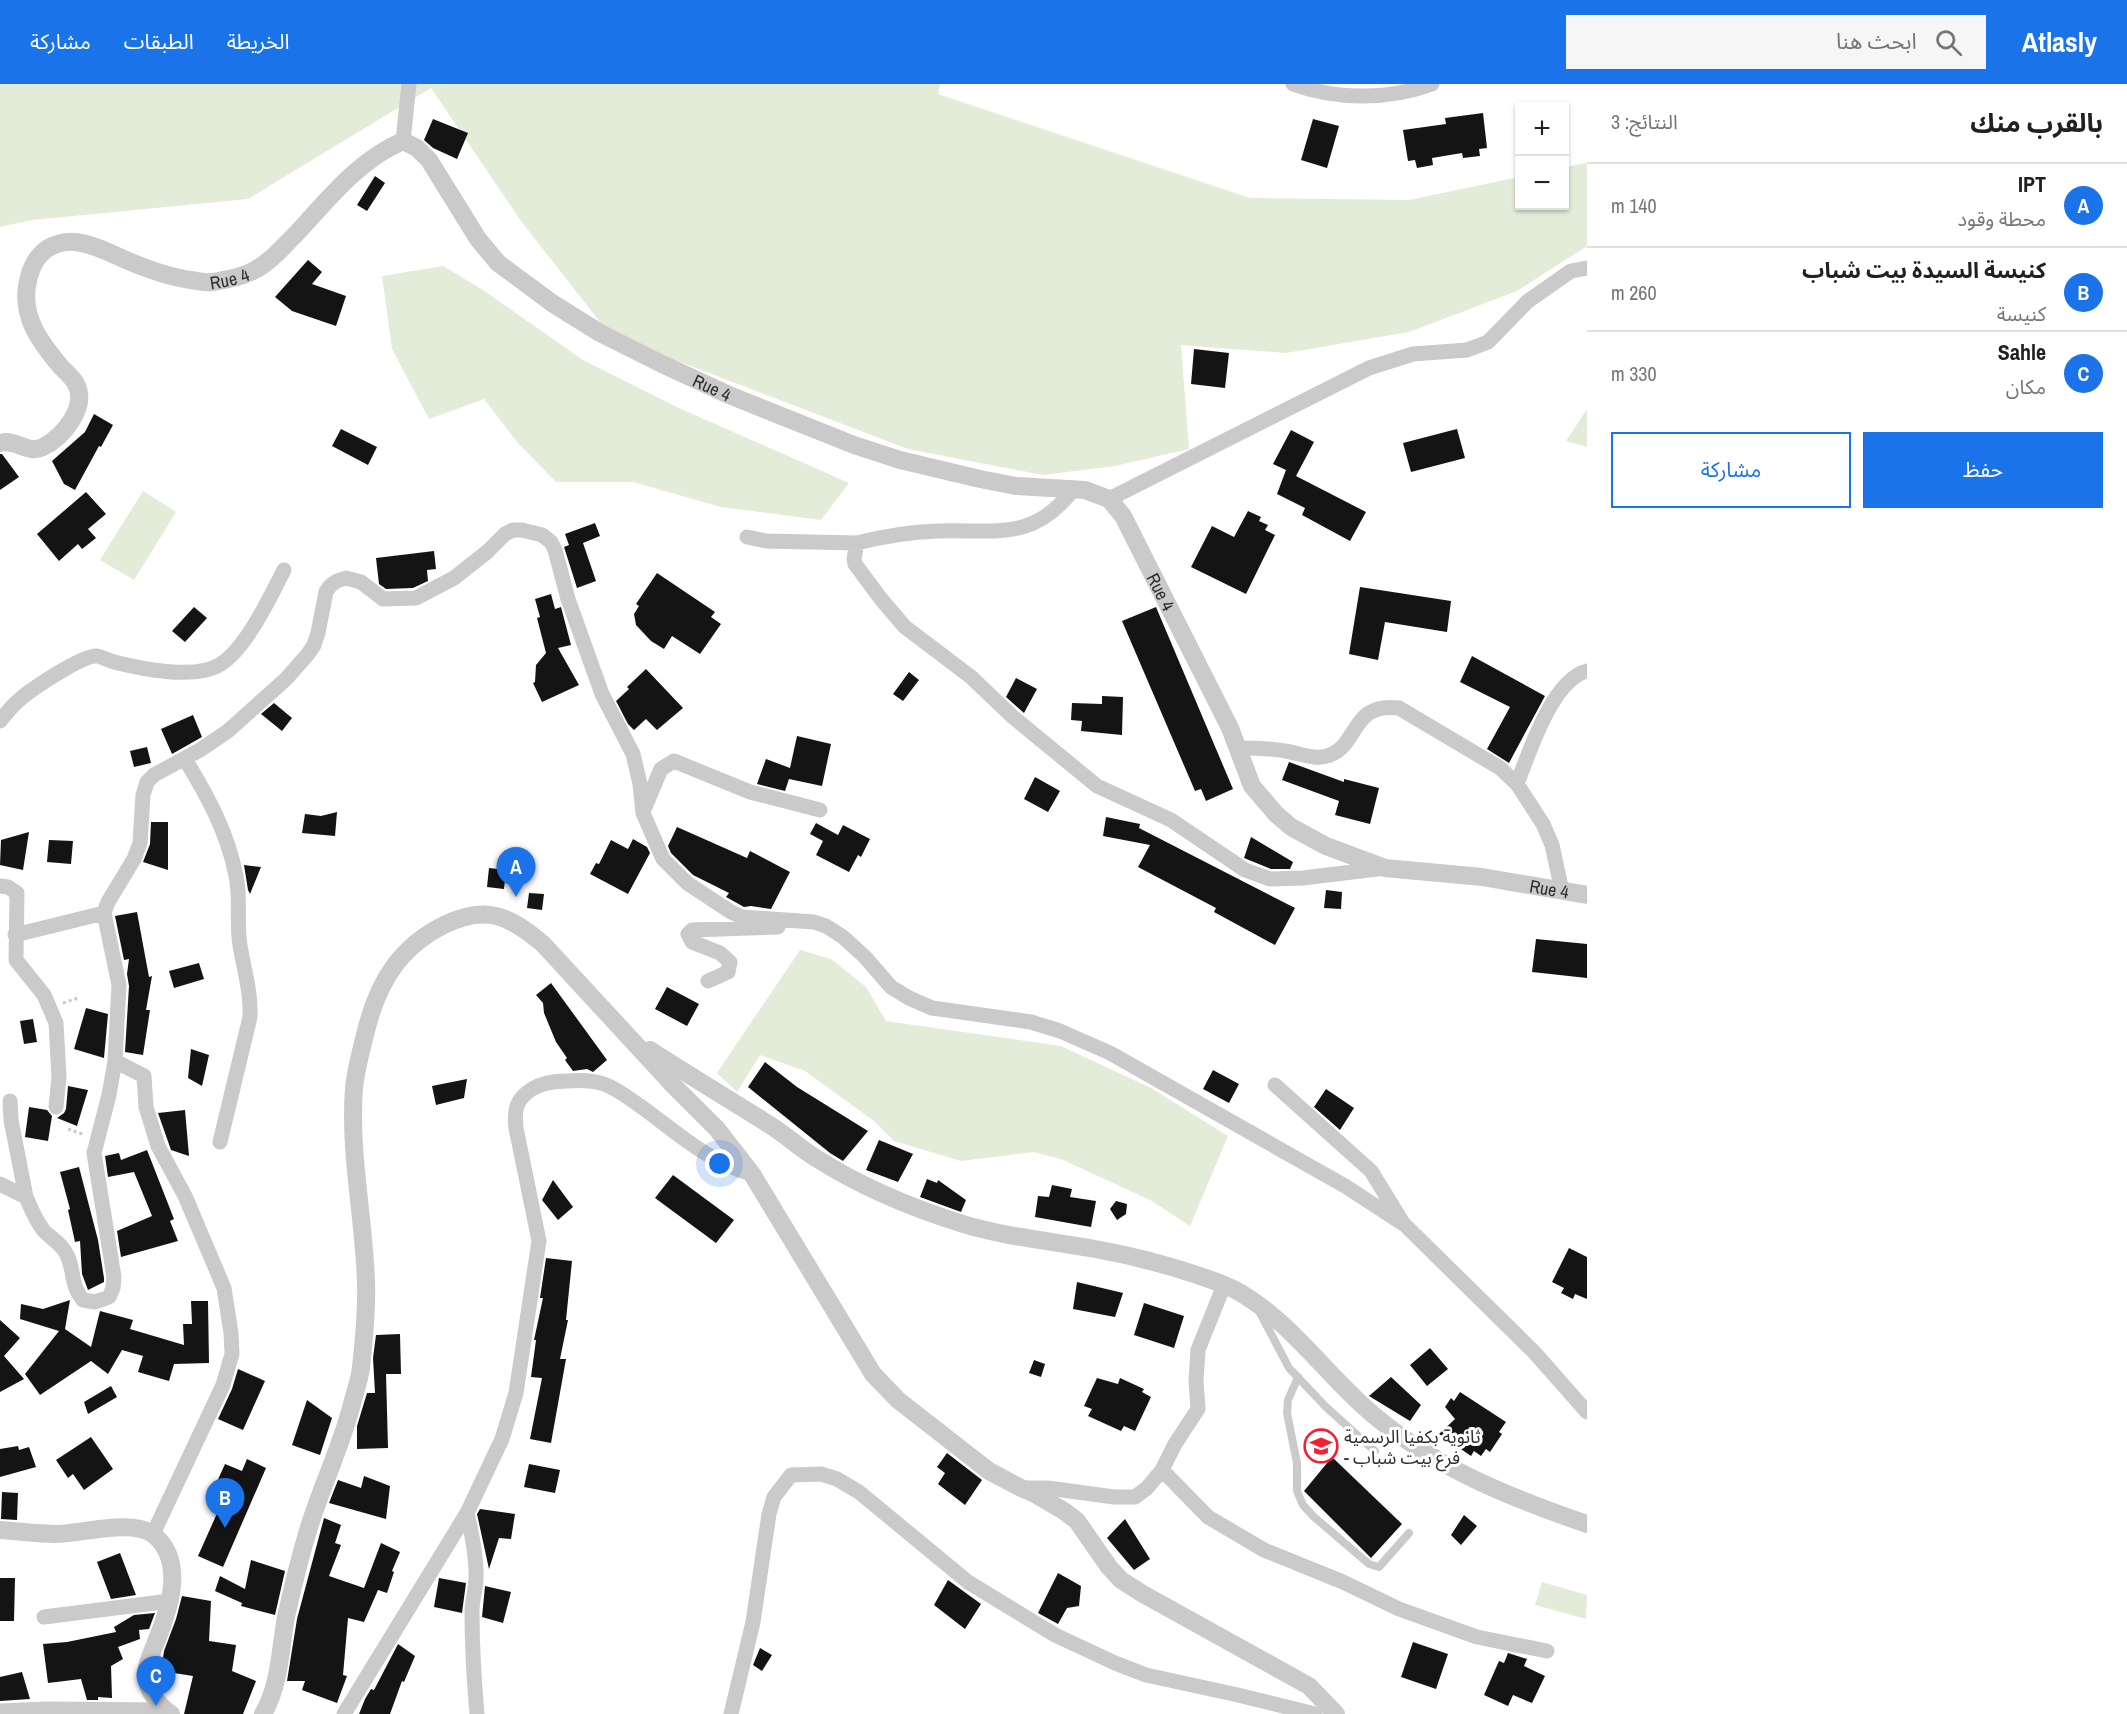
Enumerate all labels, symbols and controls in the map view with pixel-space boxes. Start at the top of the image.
search box [1566,15,1986,69]
text: Atlasly [2022,23,2097,61]
text: ابحث هنا [1836,26,1917,56]
icon: search [1932,26,1965,59]
text: مشاركة [30,27,91,56]
text: الطبقات [124,27,194,56]
text: الخريطة [227,27,290,56]
map controls [1515,102,1569,210]
button: + [1515,102,1569,156]
text: بالقرب منك [1970,105,2103,140]
text: النتائج: 3 [1611,108,1678,135]
button: − [1515,156,1569,210]
text: IPT [2018,169,2046,199]
text: 140 m [1611,192,1657,219]
text: A [2078,192,2089,219]
text: محطة وقود [1957,205,2046,232]
text: كنيسة السيدة بيت شباب [1802,255,2046,285]
street label: Rue 4 [208,262,253,295]
text: 260 m [1611,279,1657,306]
text: B [2078,279,2089,306]
text: كنيسة [1997,300,2046,327]
text: Sahle [1998,337,2046,367]
text: 330 m [1611,360,1657,387]
text: C [2078,360,2089,387]
street label: Rue 4 [689,368,735,407]
text: مكان [2006,373,2046,400]
button: مشاركة [1611,432,1851,508]
button: حفظ [1863,432,2103,508]
street label: Rue 4 [1141,568,1181,615]
pin: A [496,848,536,897]
street label: Rue 4 [1528,873,1571,904]
your location [705,1149,734,1178]
place label: ثانوية بكفيا الرسمية - فرع بيت شباب [1344,1424,1481,1472]
school or university icon: ثانوية بكفيا الرسمية - فرع بيت شباب [1303,1428,1339,1464]
pin: B [206,1478,244,1528]
pin: C [136,1656,176,1706]

